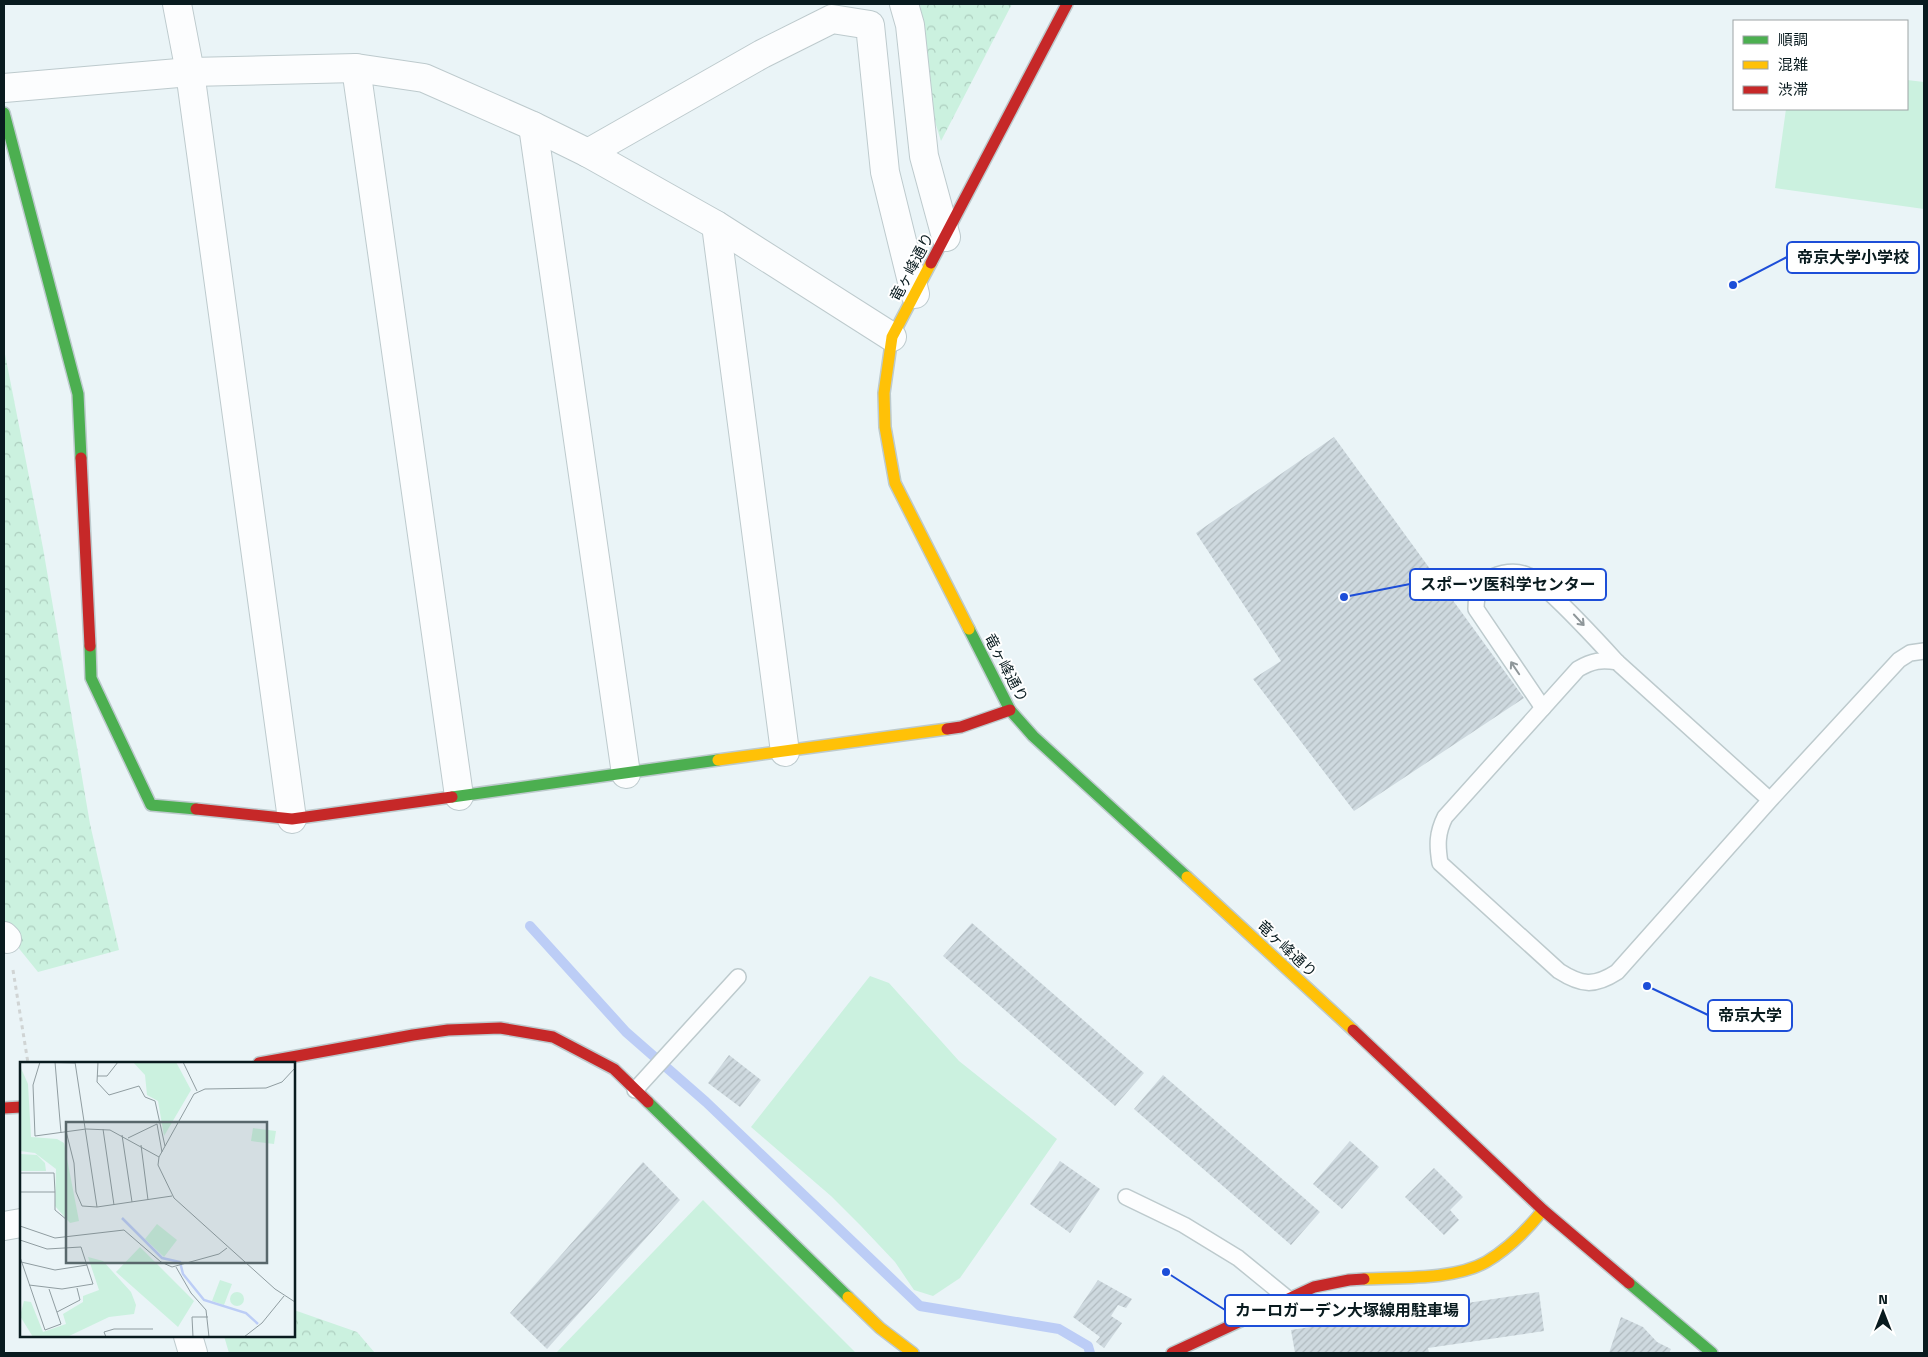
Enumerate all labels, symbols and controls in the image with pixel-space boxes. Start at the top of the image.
legend [1733,20,1908,110]
text: 順調 [1778,28,1808,51]
text: 混雑 [1778,53,1808,76]
text: 渋滞 [1778,78,1808,101]
street label: 竜ヶ峰通り [884,228,939,305]
callout: 帝京大学小学校 [1787,242,1919,273]
text: 帝京大学小学校 [1797,245,1909,269]
callout: スポーツ医科学センター [1410,569,1606,600]
text: スポーツ医科学センター [1420,572,1596,596]
one-way arrow [1573,614,1585,627]
street label: 竜ヶ峰通り [979,629,1034,706]
one-way arrow [1510,661,1520,675]
street label: 竜ヶ峰通り [1252,915,1323,983]
callout: 帝京大学 [1708,1000,1792,1031]
text: 帝京大学 [1718,1003,1782,1027]
inset map [20,1062,295,1337]
north arrow [1858,1287,1908,1337]
text: N [1878,1288,1888,1309]
callout: カーロガーデン大塚線用駐車場 [1225,1295,1469,1326]
text: カーロガーデン大塚線用駐車場 [1235,1298,1459,1322]

